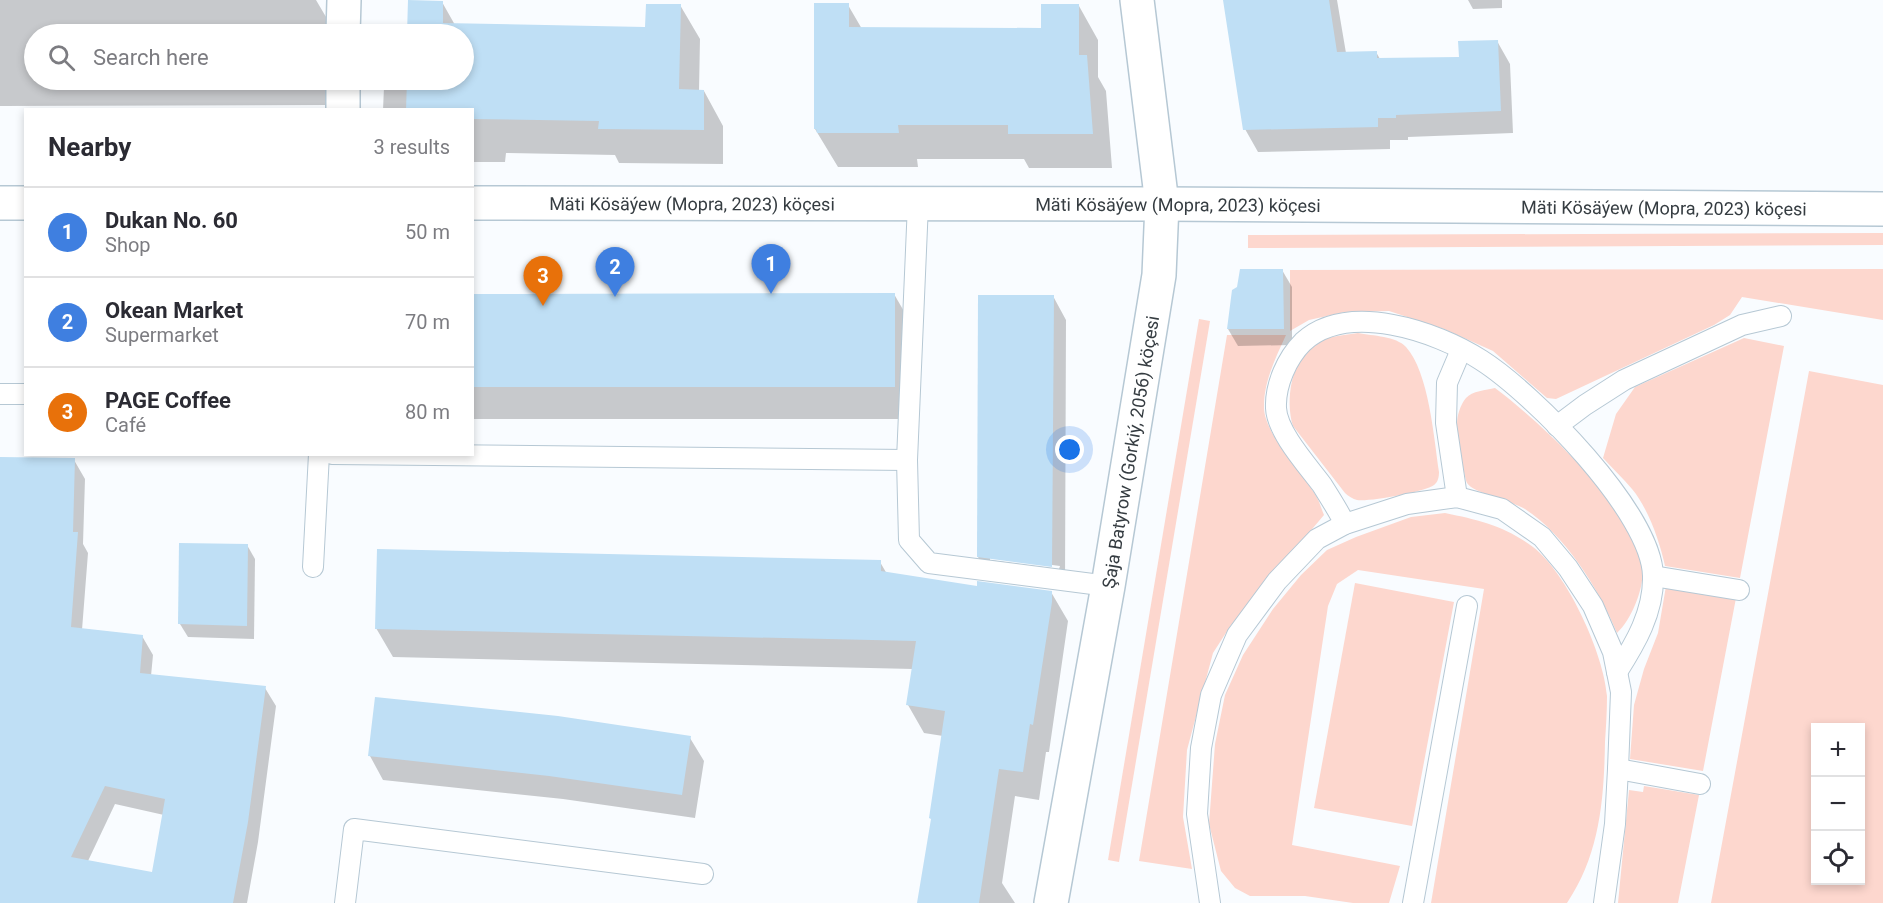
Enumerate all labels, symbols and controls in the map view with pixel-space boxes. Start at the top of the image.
search box [24,24,474,90]
icon: search [45,41,78,74]
text: Search here [93,45,209,70]
text: Nearby [48,132,131,162]
text: 3 results [374,135,450,159]
street label: Mäti Kösäýew (Mopra, 2023) köçesi [549,193,835,215]
street label: Mäti Kösäýew (Mopra, 2023) köçesi [1035,193,1321,216]
street label: Mäti Kösäýew (Mopra, 2023) köçesi [1521,196,1807,220]
text: Dukan No. 60 [105,208,238,233]
text: 1 [62,220,73,244]
text: 50 m [405,220,450,244]
text: Shop [105,233,151,257]
pin: 1 [752,244,790,294]
pin: 2 [596,248,634,297]
pin: 3 [524,256,562,306]
text: Okean Market [105,298,243,323]
text: 2 [62,310,73,334]
text: 70 m [405,310,450,334]
street label: Şaja Batyrow (Gorkiý, 2056) köçesi [1097,314,1163,590]
text: Supermarket [105,323,219,347]
text: PAGE Coffee [105,388,231,413]
text: 3 [62,400,73,424]
text: 80 m [405,400,450,424]
text: Café [105,413,146,437]
your location [1055,435,1084,464]
map controls [1811,723,1865,885]
button: + [1811,723,1865,777]
button: − [1811,777,1865,831]
button: locate [1811,831,1865,885]

